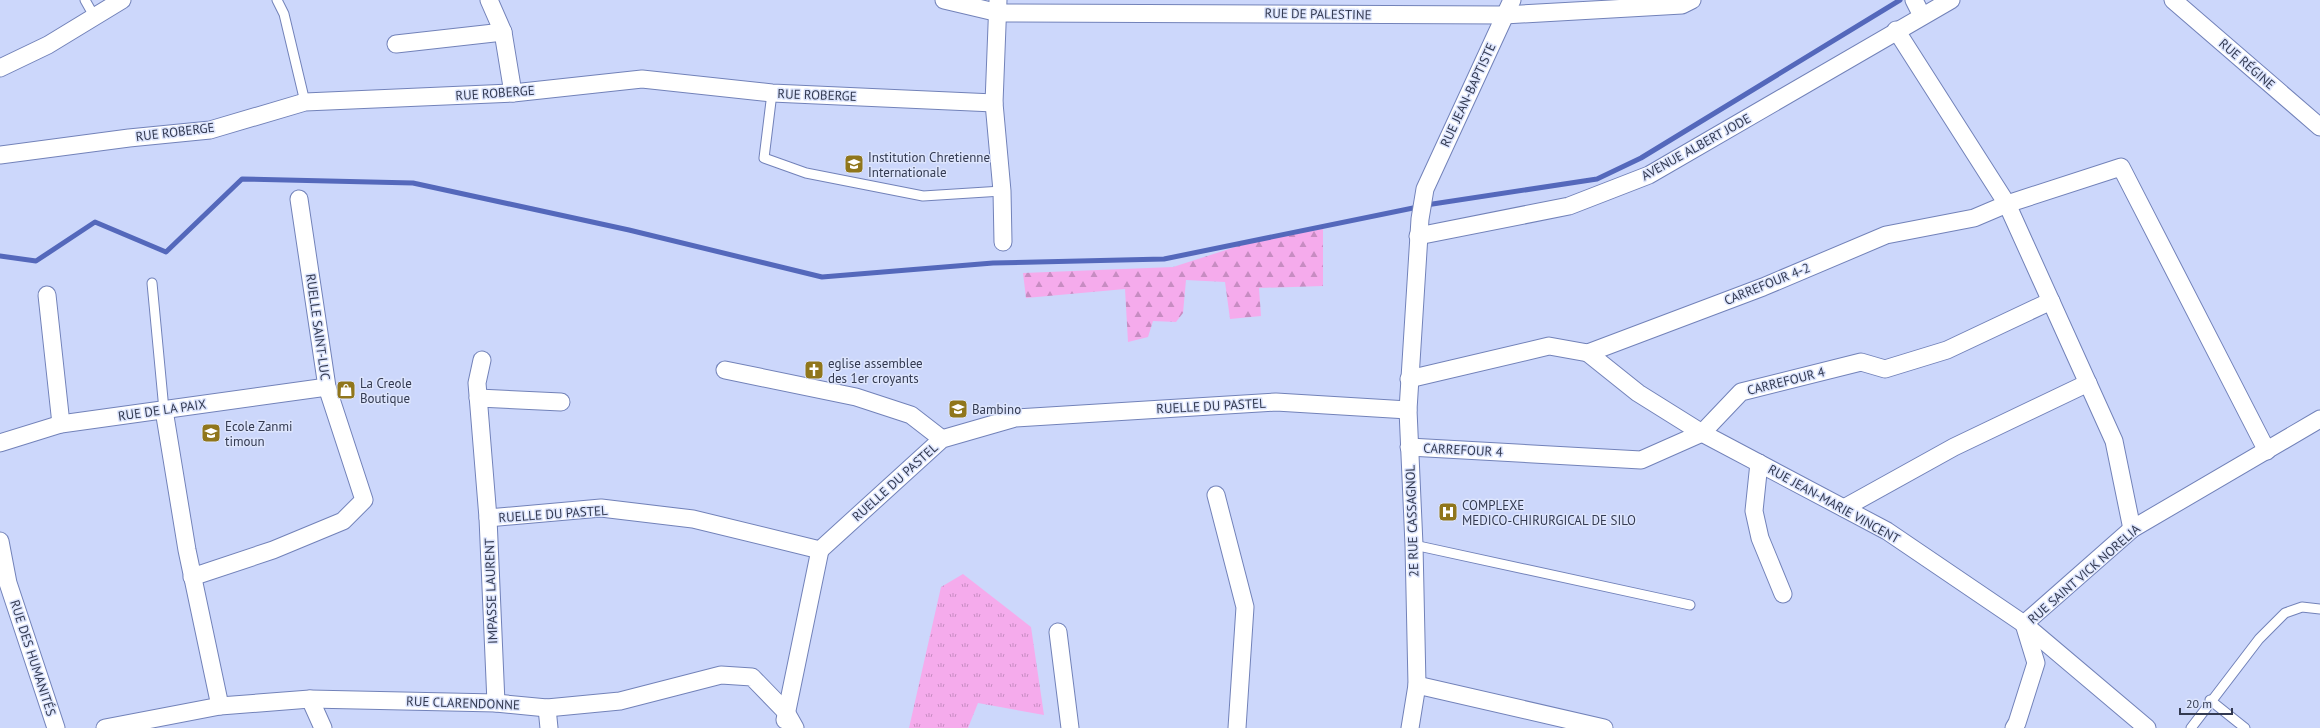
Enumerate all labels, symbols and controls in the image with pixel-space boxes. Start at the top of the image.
street label: RUE DE PALESTINE [1264,5,1372,23]
street label: RUE RÉGINE [2215,35,2279,93]
street label: RUE JEAN-BAPTISTE [1436,40,1500,150]
street label: RUE ROBERGE [455,82,535,104]
street label: RUE ROBERGE [777,85,857,105]
street label: AVENUE ALBERT JODE [1638,110,1754,184]
street label: RUE ROBERGE [135,119,215,145]
place label: Institution Chretienne Internationale [868,149,990,181]
school or university icon: Institution Chretienne Internationale [843,153,865,175]
street label: CARREFOUR 4-2 [1722,259,1812,309]
street label: RUELLE SAINT-LUC [302,273,334,381]
place label: eglise assemblee des 1er croyants [828,355,923,387]
church icon: eglise assemblee des 1er croyants [803,359,825,381]
street label: CARREFOUR 4 [1745,363,1827,399]
place label: La Creole Boutique [360,375,412,407]
shop icon: La Creole Boutique [335,379,357,401]
street label: RUE DE LA PAIX [117,395,207,425]
street label: RUELLE DU PASTEL [1156,395,1266,417]
school or university icon: Bambino [947,398,969,420]
place label: Bambino [972,401,1021,418]
place label: Ecole Zanmi timoun [225,418,292,450]
school or university icon: Ecole Zanmi timoun [200,422,222,444]
street label: RUELLE DU PASTEL [849,439,942,525]
street label: CARREFOUR 4 [1423,439,1503,461]
street label: RUE JEAN-MARIE VINCENT [1765,461,1903,547]
street label: 2E RUE CASSAGNOL [1402,464,1422,577]
place label: COMPLEXE MEDICO-CHIRURGICAL DE SILO [1462,497,1636,529]
hospital icon: COMPLEXE MEDICO-CHIRURGICAL DE SILO [1437,501,1459,523]
street label: RUELLE DU PASTEL [498,502,608,526]
street label: RUE SAINT VICK NORELIA [2024,520,2144,627]
street label: IMPASSE LAURENT [481,538,501,644]
street label: RUE DES HUMANITÉS [6,598,60,718]
scale bar [2180,690,2232,716]
street label: RUE CLARENDONNE [406,693,520,713]
text: 20 m [2186,696,2212,711]

